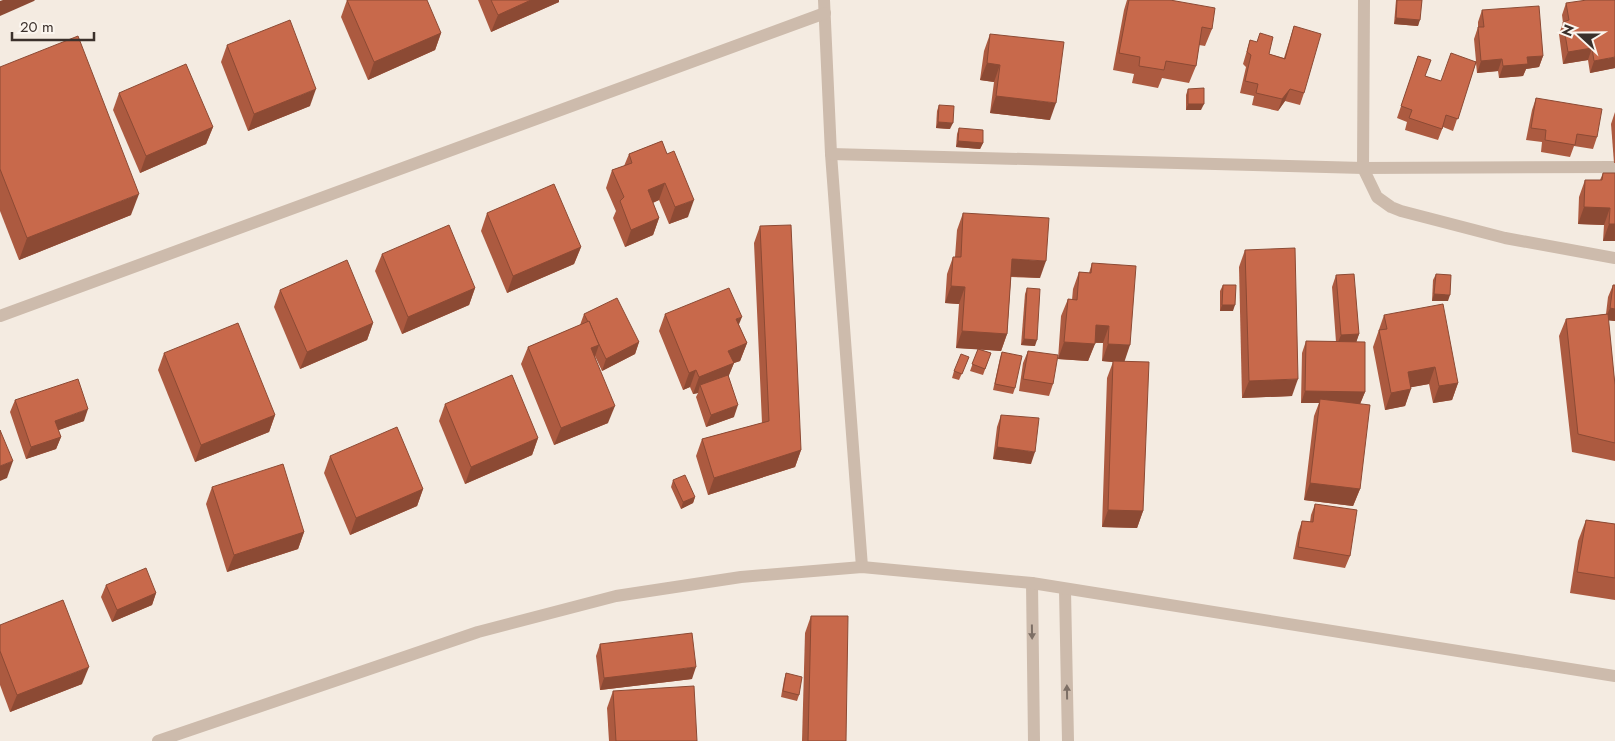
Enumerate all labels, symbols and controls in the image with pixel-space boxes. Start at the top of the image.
scale bar [12,10,95,42]
north arrow [1555,10,1605,60]
text: 20 m [20,16,54,38]
text: N [1557,22,1579,39]
one-way arrow [1028,624,1036,640]
one-way arrow [1063,684,1071,700]

